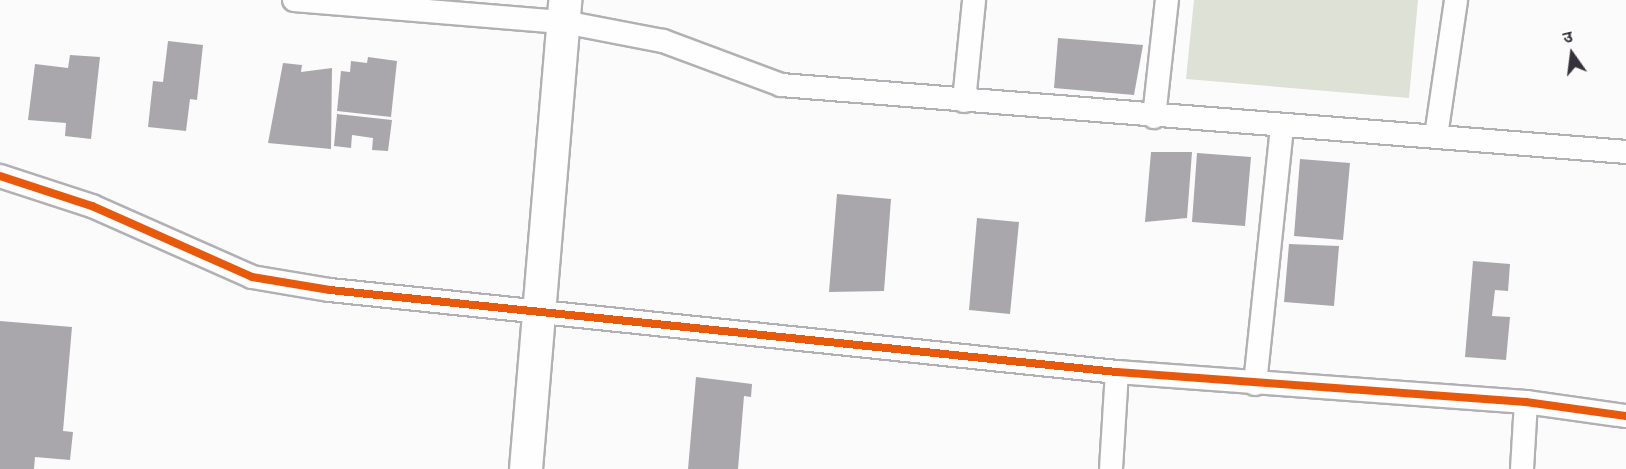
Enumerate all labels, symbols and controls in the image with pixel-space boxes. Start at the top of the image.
north arrow [1542,24,1602,84]
text: उ [1561,26,1575,47]

